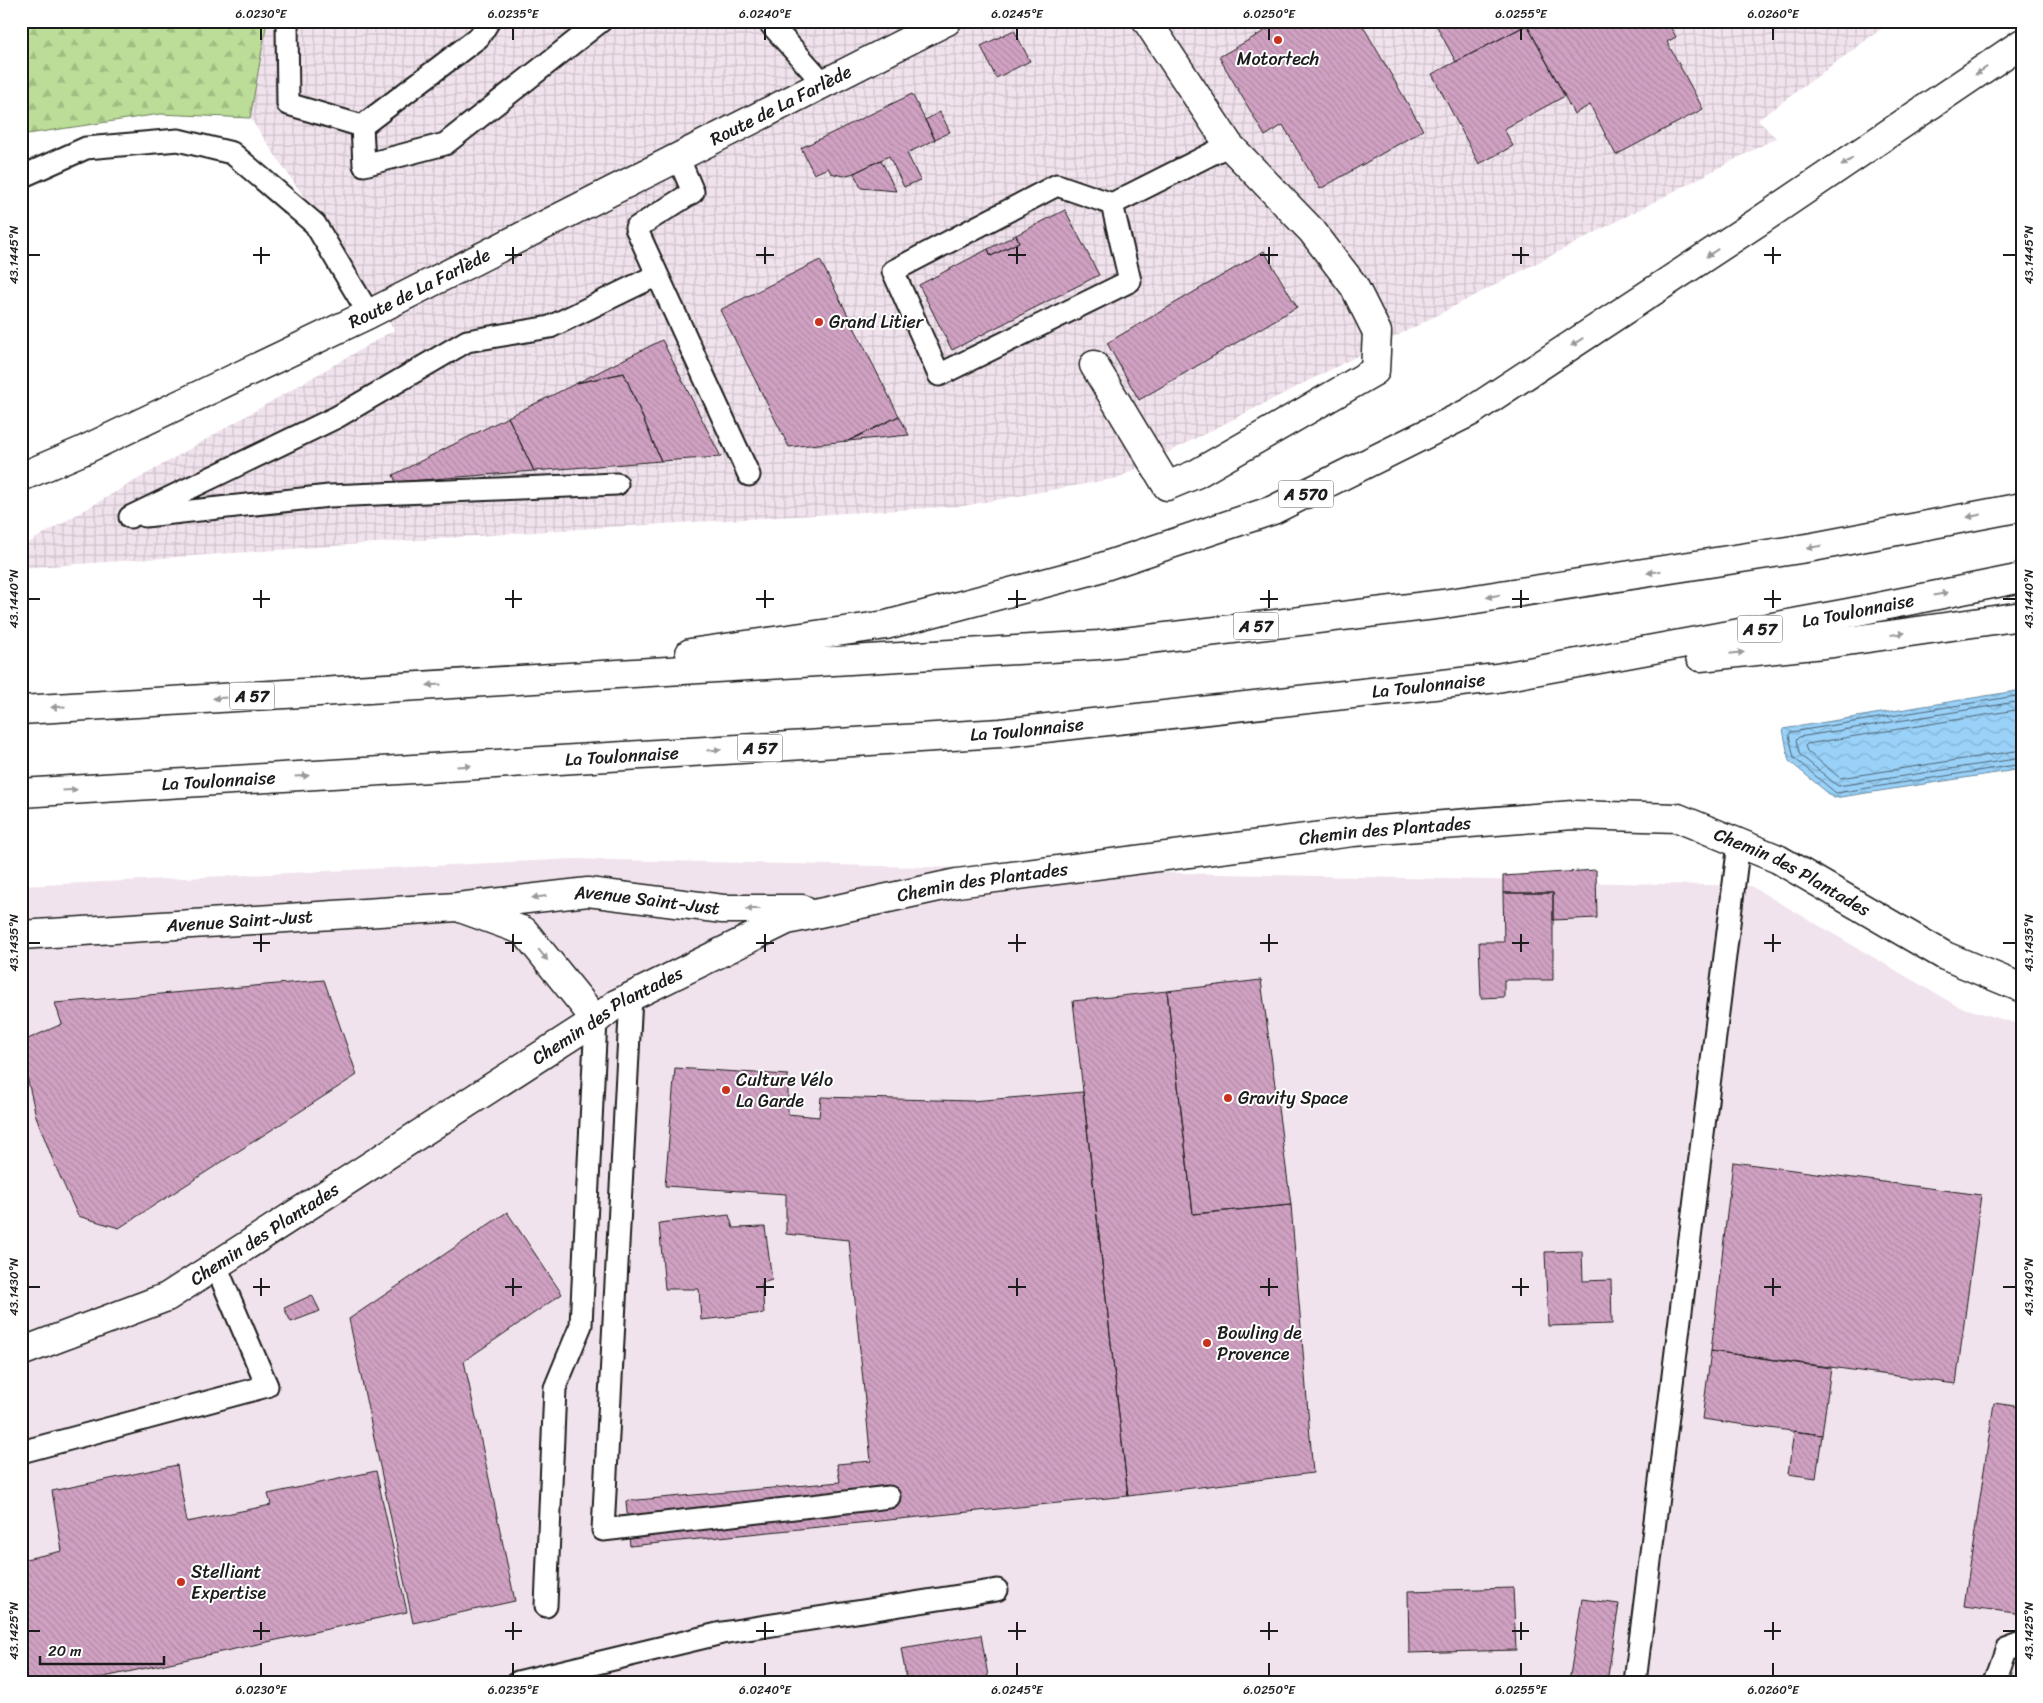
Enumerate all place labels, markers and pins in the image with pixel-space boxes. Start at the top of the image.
marker: Motortech [1272,34,1284,46]
place label: Motortech [1237,43,1319,75]
place label: Grand Litier [829,306,925,338]
marker: Grand Litier [813,316,825,328]
place label: Culture Vélo La Garde [736,1064,833,1117]
place label: Gravity Space [1238,1082,1348,1114]
marker: Culture Vélo La Garde [720,1084,732,1096]
marker: Gravity Space [1222,1092,1234,1104]
place label: Bowling de Provence [1217,1317,1302,1370]
marker: Bowling de Provence [1201,1337,1213,1349]
place label: Stelliant Expertise [191,1556,266,1609]
marker: Stelliant Expertise [175,1576,187,1588]

